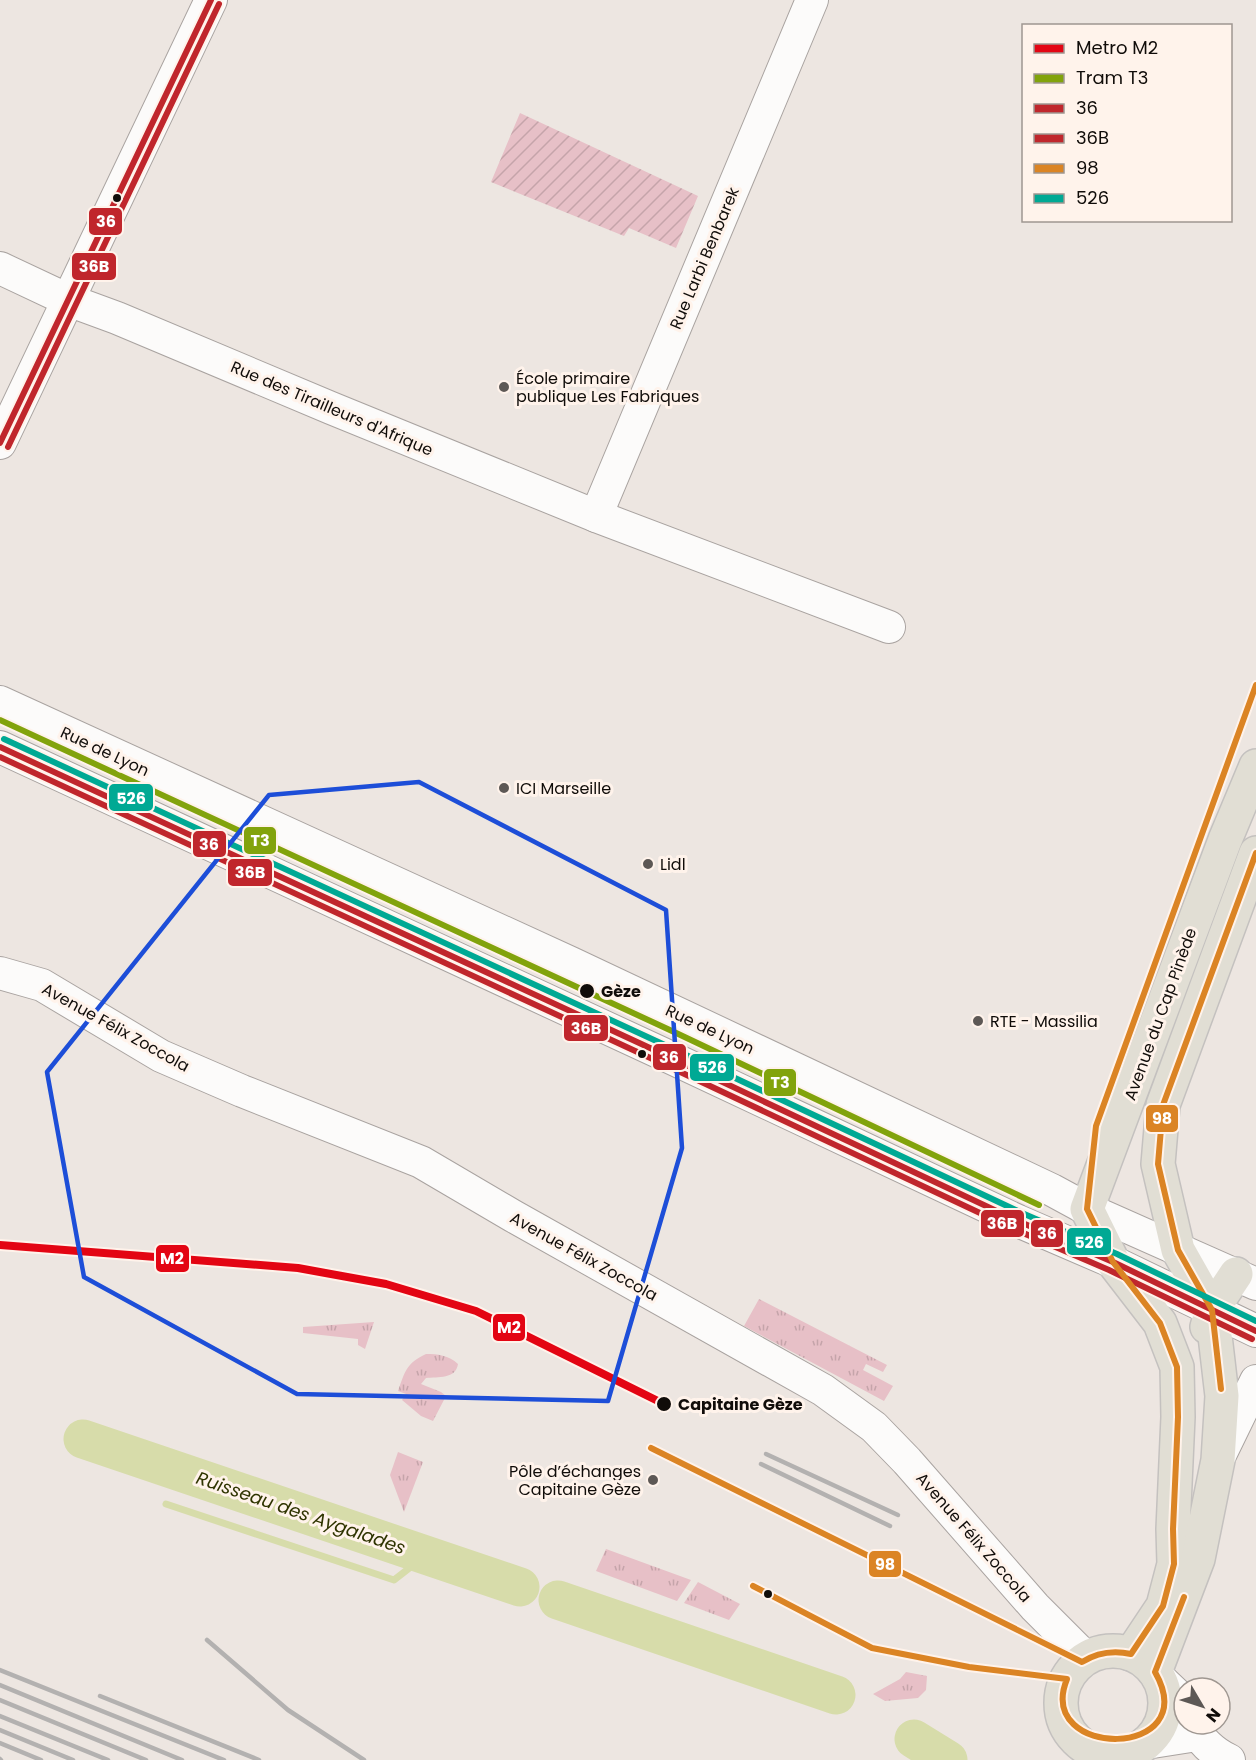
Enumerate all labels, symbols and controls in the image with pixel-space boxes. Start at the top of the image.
legend [1022,24,1232,222]
text: Metro M2 [1076,35,1158,60]
text: Tram T3 [1076,65,1148,90]
text: 36 [1076,95,1098,120]
text: 36B [1076,125,1109,150]
text: 98 [1076,155,1099,180]
street label: Rue Larbi Benbarek [664,183,745,333]
text: 526 [1076,185,1109,210]
unlabelled marker [111,192,123,204]
line badge: 36 [88,207,123,236]
text: 36 [96,210,116,233]
line badge: 36B [71,252,117,281]
text: 36B [79,255,109,278]
street label: Rue des Tirailleurs d'Afrique [227,355,437,462]
place label: École primaire publique Les Fabriques [516,367,699,408]
marker: École primaire publique Les Fabriques [497,380,511,394]
street label: Rue de Lyon [57,721,153,782]
place label: ICI Marseille [516,777,611,800]
marker: ICI Marseille [497,781,511,795]
line badge: 526 [108,783,154,812]
text: 526 [116,787,146,810]
line badge: T3 [243,826,277,855]
text: T3 [250,829,270,852]
line badge: 36 [192,830,227,858]
text: 36 [199,833,219,856]
place label: Lidl [660,853,686,876]
marker: Lidl [641,857,655,871]
line badge: 36B [227,858,273,887]
text: 36B [235,861,265,884]
street label: Avenue du Cap Pinède [1119,925,1202,1104]
street label: Avenue Félix Zoccola [38,977,194,1078]
place label: Gèze [601,980,641,1003]
marker: Gèze [578,982,596,1000]
street label: Rue de Lyon [662,999,758,1060]
place label: RTE - Massilia [990,1010,1098,1033]
line badge: 36B [563,1014,609,1042]
marker: RTE - Massilia [971,1014,985,1028]
text: 36B [571,1017,601,1040]
line badge: 36 [652,1043,687,1071]
text: 36 [659,1046,679,1069]
unlabelled marker [636,1048,648,1060]
line badge: 526 [689,1053,735,1082]
text: 526 [697,1056,727,1079]
line badge: T3 [763,1068,797,1097]
text: T3 [770,1071,790,1094]
line badge: 98 [1145,1104,1179,1133]
text: 98 [1152,1107,1172,1130]
street label: Avenue Félix Zoccola [506,1206,662,1307]
line badge: 36B [980,1209,1025,1238]
text: 36B [987,1212,1017,1235]
line badge: 36 [1030,1219,1064,1248]
text: 36 [1037,1222,1057,1245]
line badge: 526 [1066,1227,1112,1256]
text: 526 [1074,1231,1104,1254]
line badge: M2 [155,1244,190,1273]
text: M2 [160,1247,184,1270]
line badge: M2 [492,1313,526,1342]
text: M2 [497,1316,521,1339]
place label: Capitaine Gèze [678,1393,803,1416]
marker: Capitaine Gèze [655,1395,673,1413]
place label: Pôle d’échanges Capitaine Gèze [509,1460,641,1501]
water label: Ruisseau des Aygalades [193,1465,409,1560]
street label: Avenue Félix Zoccola [911,1467,1037,1607]
marker: Pôle d’échanges Capitaine Gèze [646,1473,660,1487]
line badge: 98 [868,1550,902,1578]
text: 98 [875,1553,895,1576]
unlabelled marker [762,1588,774,1600]
north arrow [1172,1676,1232,1736]
text: N [1201,1703,1226,1727]

